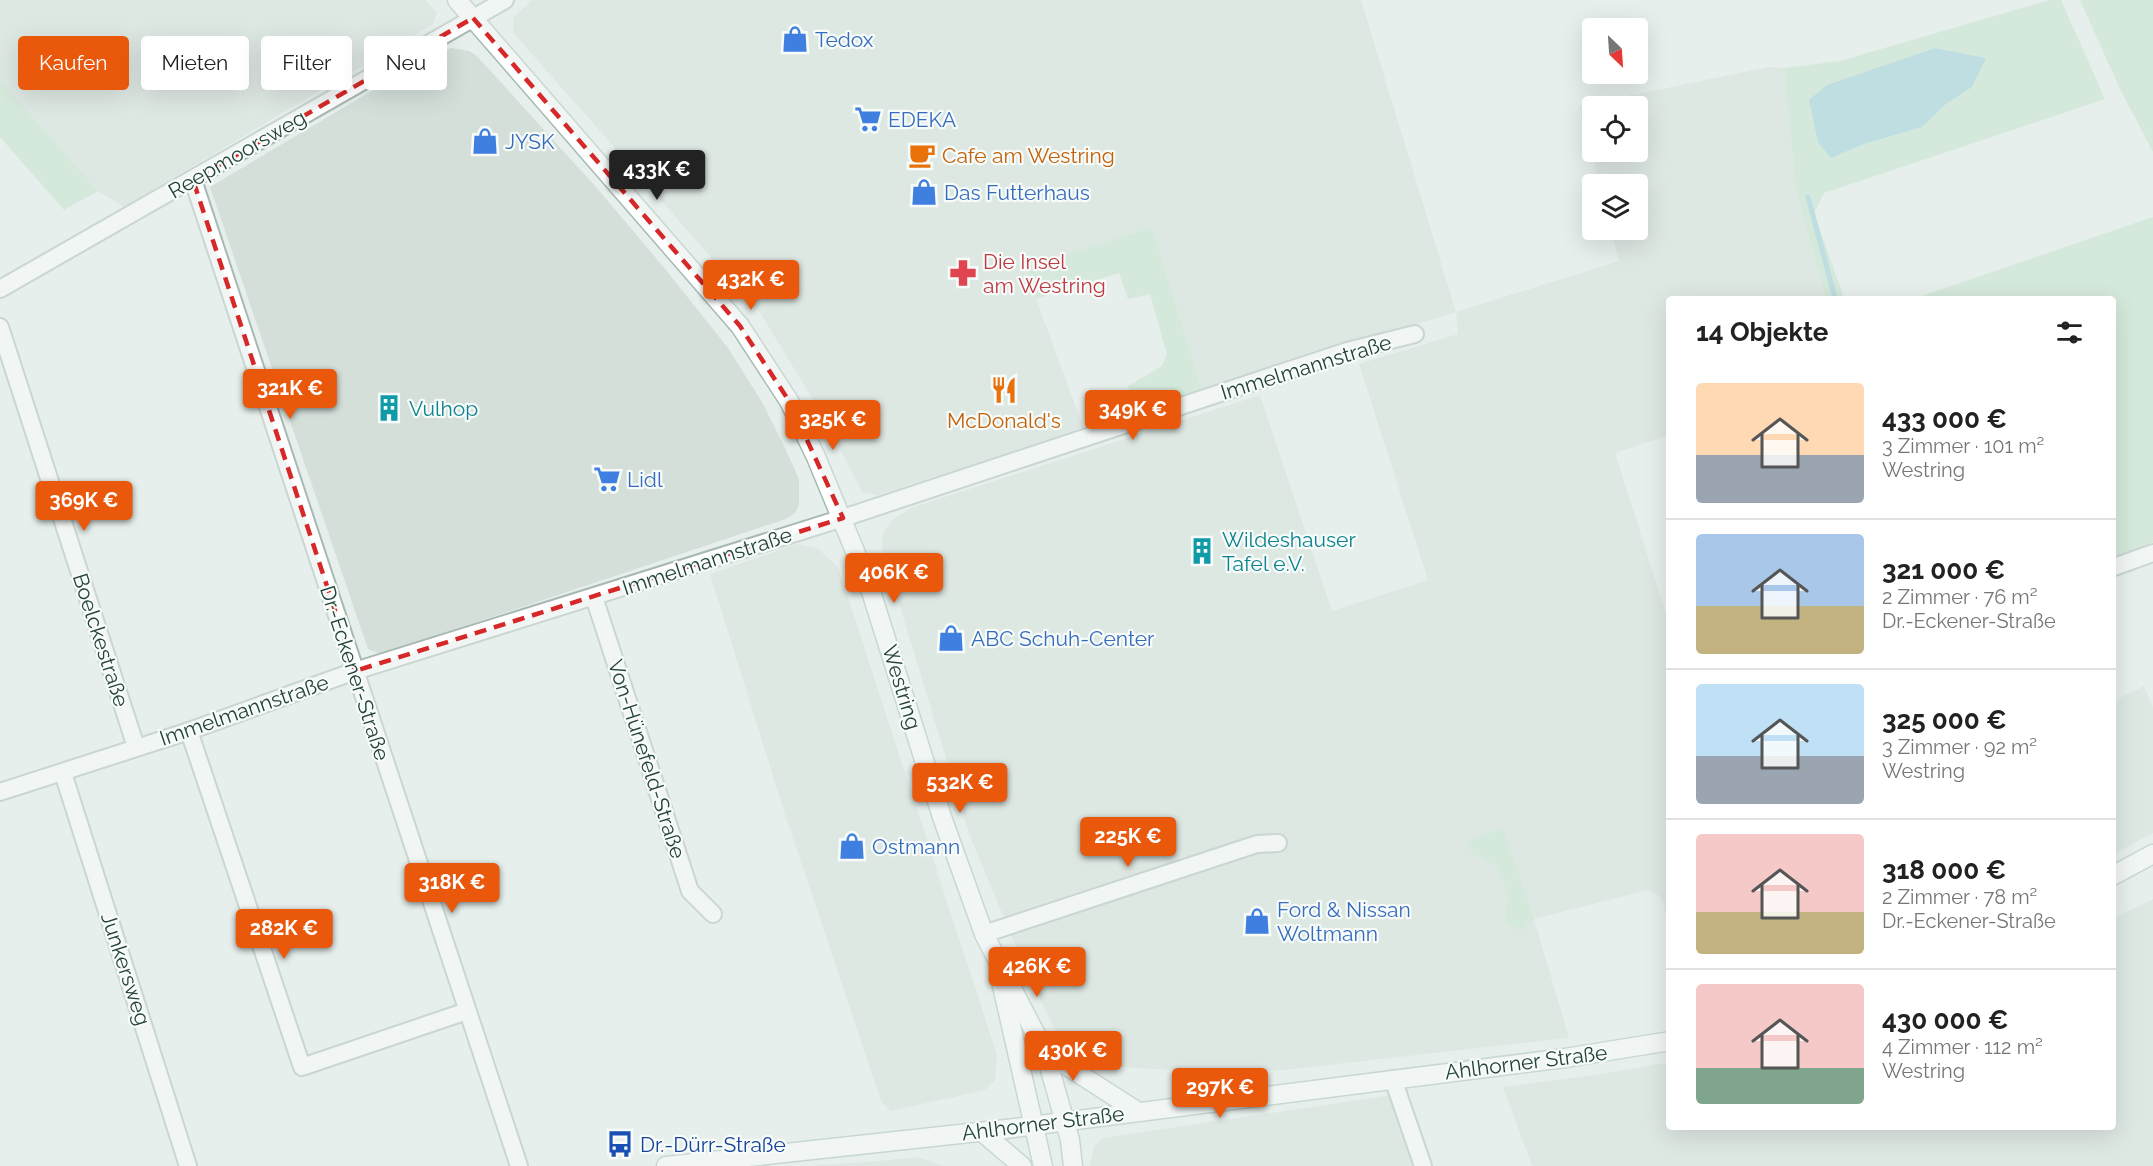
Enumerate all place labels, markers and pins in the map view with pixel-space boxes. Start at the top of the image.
shop icon: Tedox [780,24,810,54]
place label: Tedox [815,27,874,52]
supermarket icon: EDEKA [853,104,883,134]
place label: EDEKA [888,107,956,132]
shop icon: JYSK [470,126,500,156]
place label: JYSK [505,129,555,154]
cafe icon: Cafe am Westring [907,140,937,170]
place label: Cafe am Westring [942,143,1115,168]
pin: 433K € [608,150,706,201]
shop icon: Das Futterhaus [909,177,939,207]
place label: Das Futterhaus [944,180,1090,205]
place label: Die Insel am Westring [983,249,1106,298]
pharmacy icon: Die Insel am Westring [948,258,978,288]
pin: 432K € [702,260,800,311]
pin: 321K € [241,369,339,420]
restaurant icon: McDonald's [989,375,1019,405]
pin: 349K € [1084,390,1182,441]
building icon: Vulhop [374,393,404,423]
place label: Vulhop [409,396,478,421]
pin: 325K € [784,400,882,451]
place label: McDonald's [947,408,1061,433]
supermarket icon: Lidl [592,464,622,494]
place label: Lidl [627,467,663,492]
pin: 369K € [35,481,133,532]
place label: Wildeshauser Tafel e.V. [1222,527,1356,576]
building icon: Wildeshauser Tafel e.V. [1187,536,1217,566]
pin: 406K € [845,553,943,604]
shop icon: ABC Schuh-Center [936,623,966,653]
place label: ABC Schuh-Center [971,626,1155,651]
pin: 532K € [911,763,1009,814]
pin: 225K € [1079,817,1177,868]
shop icon: Ostmann [837,831,867,861]
place label: Ostmann [872,834,960,859]
pin: 318K € [403,863,501,914]
place label: Ford & Nissan Woltmann [1277,897,1411,946]
shop icon: Ford & Nissan Woltmann [1242,906,1272,936]
pin: 282K € [235,909,333,960]
pin: 426K € [988,947,1086,998]
pin: 430K € [1024,1031,1122,1082]
pin: 297K € [1171,1068,1269,1119]
bus stop icon: Dr.-Dürr-Straße [605,1129,635,1159]
place label: Dr.-Dürr-Straße [640,1132,786,1157]

